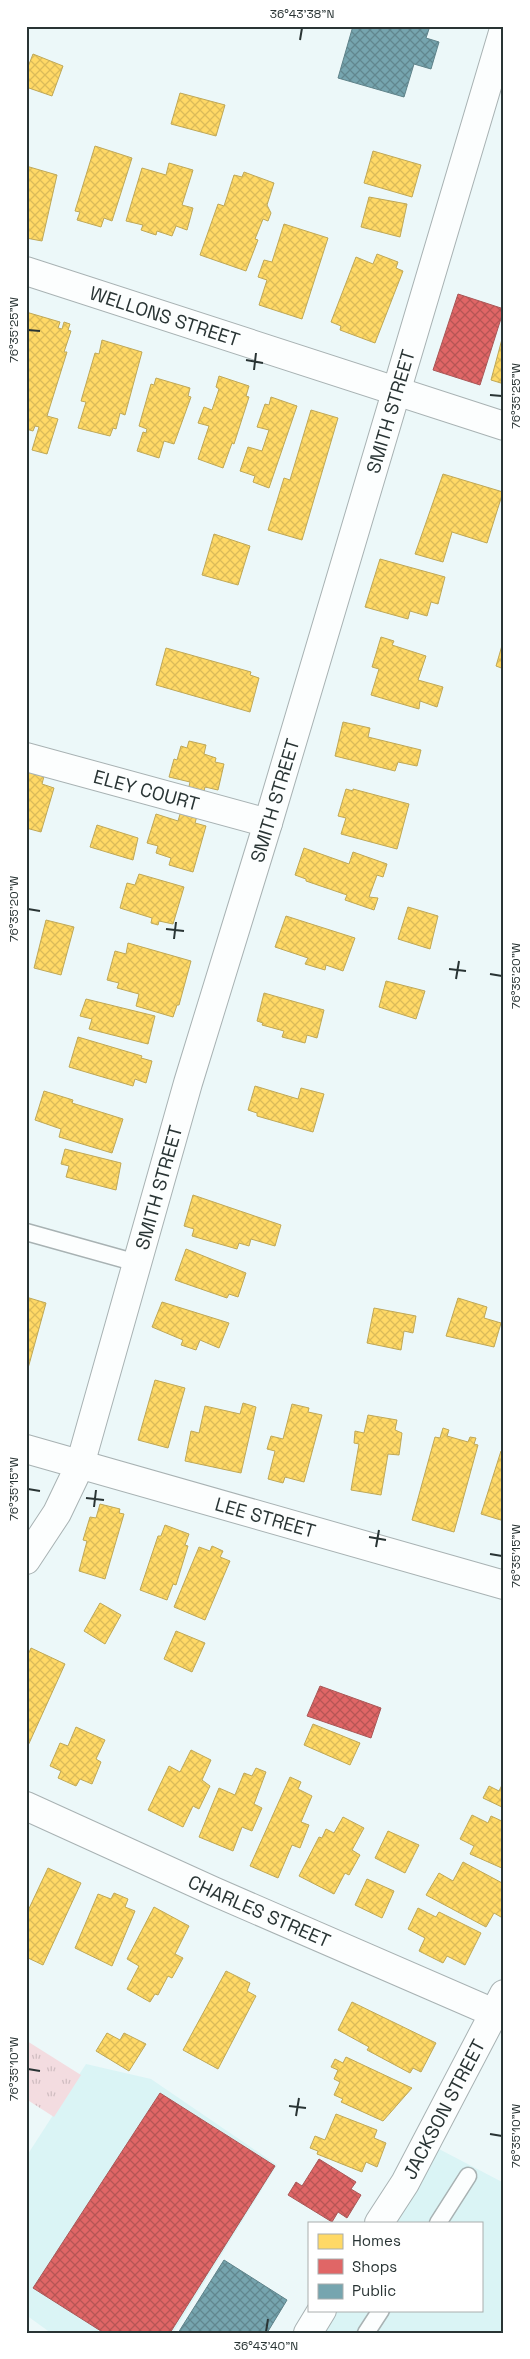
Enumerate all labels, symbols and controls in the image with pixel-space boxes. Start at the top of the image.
text: 36°43'38"N [270,6,334,22]
street label: WELLONS STREET [87,280,243,352]
text: 76°35'25"W [6,296,22,363]
street label: SMITH STREET [360,346,421,476]
text: 76°35'25"W [508,362,524,429]
street label: SMITH STREET [244,736,305,865]
street label: ELEY COURT [91,764,202,816]
text: 76°35'20"W [6,875,22,942]
text: 76°35'20"W [508,942,524,1009]
street label: SMITH STREET [129,1122,188,1252]
text: 76°35'15"W [6,1457,22,1521]
street label: LEE STREET [212,1491,319,1543]
text: 76°35'15"W [508,1524,524,1588]
street label: CHARLES STREET [184,1869,335,1953]
street label: JACKSON STREET [397,2035,491,2184]
text: 76°35'10"W [6,2036,22,2101]
text: 76°35'10"W [508,2103,524,2168]
legend [308,2222,482,2312]
text: Homes [352,2231,401,2250]
text: Shops [352,2257,397,2276]
text: Public [352,2281,396,2300]
text: 36°43'40"N [234,2338,298,2354]

